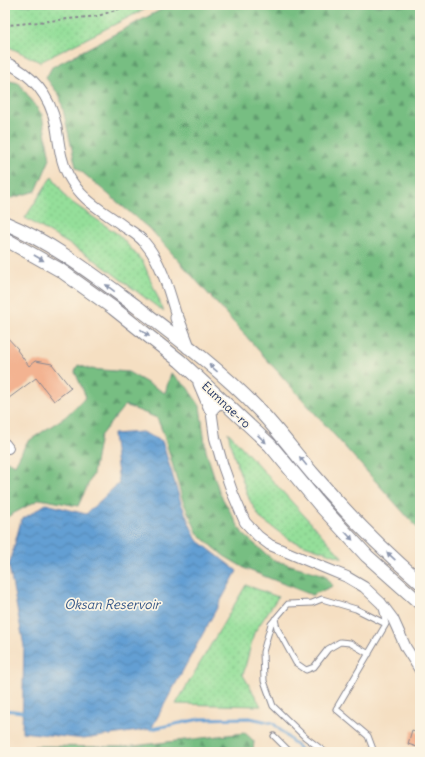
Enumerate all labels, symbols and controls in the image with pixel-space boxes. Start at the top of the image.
one-way arrow [33,254,45,261]
one-way arrow [105,283,116,292]
one-way arrow [139,329,150,338]
one-way arrow [207,363,218,372]
street label: Eumnae-ro [199,378,254,431]
one-way arrow [257,434,267,443]
one-way arrow [298,456,307,466]
one-way arrow [344,531,353,541]
one-way arrow [386,551,396,561]
water label: Oksan Reservoir [64,596,162,613]

